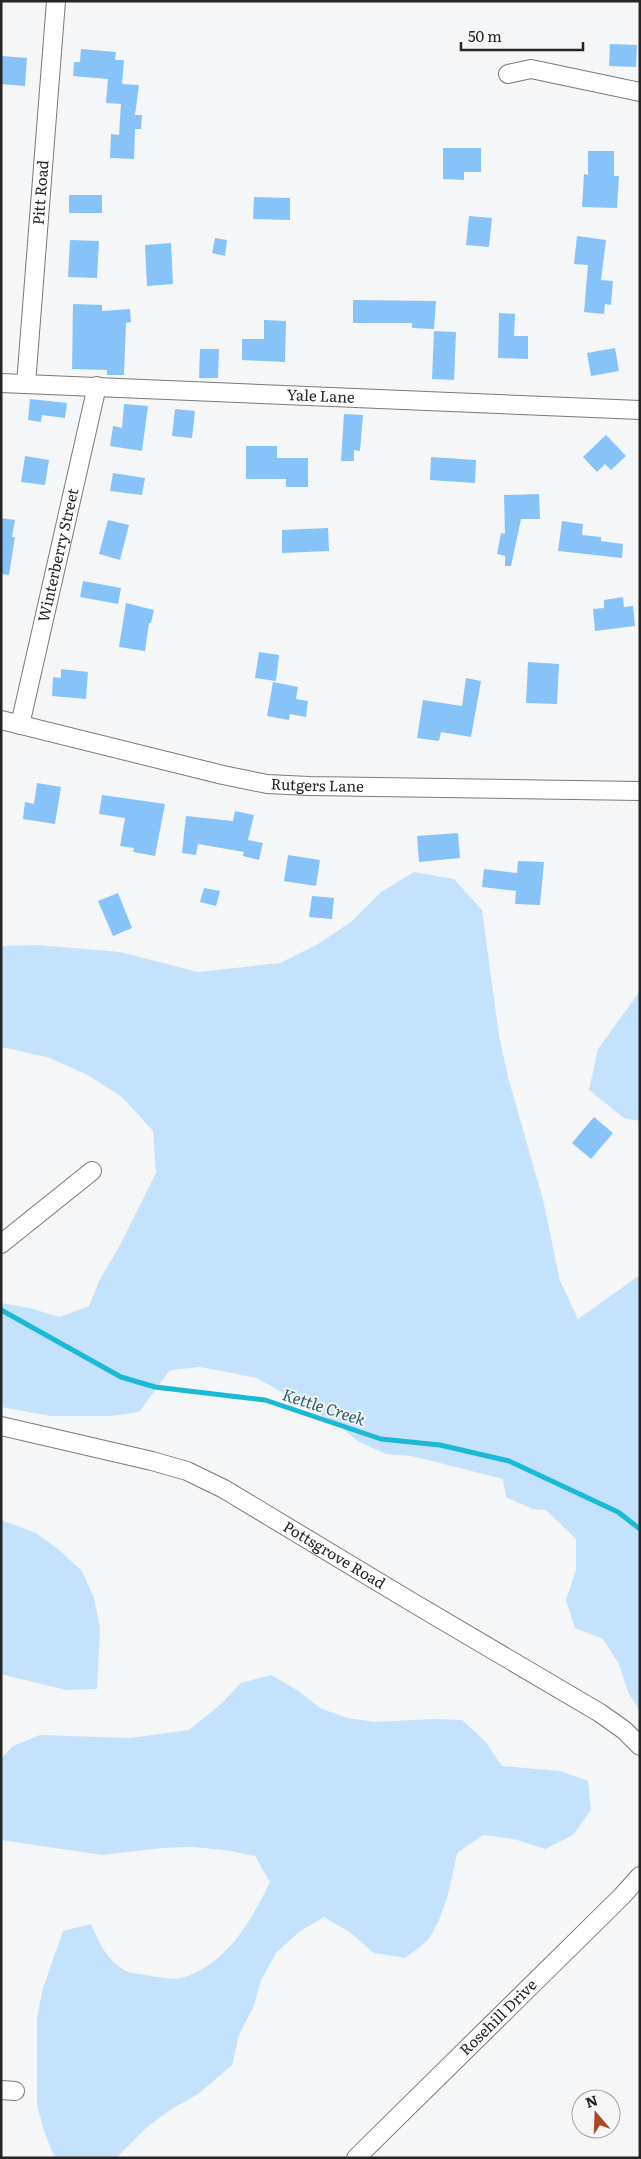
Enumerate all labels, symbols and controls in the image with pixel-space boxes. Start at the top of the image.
scale bar [461,20,584,52]
text: 50 m [468,24,502,47]
street label: Pitt Road [25,159,54,226]
street label: Yale Lane [286,382,356,408]
street label: Winterberry Street [31,486,83,624]
street label: Rutgers Lane [270,771,364,797]
water label: Kettle Creek [280,1381,369,1431]
street label: Pottsgrove Road [279,1514,390,1594]
street label: Rosehill Drive [453,1973,542,2060]
north arrow [571,2089,621,2139]
text: N [583,2089,600,2112]

